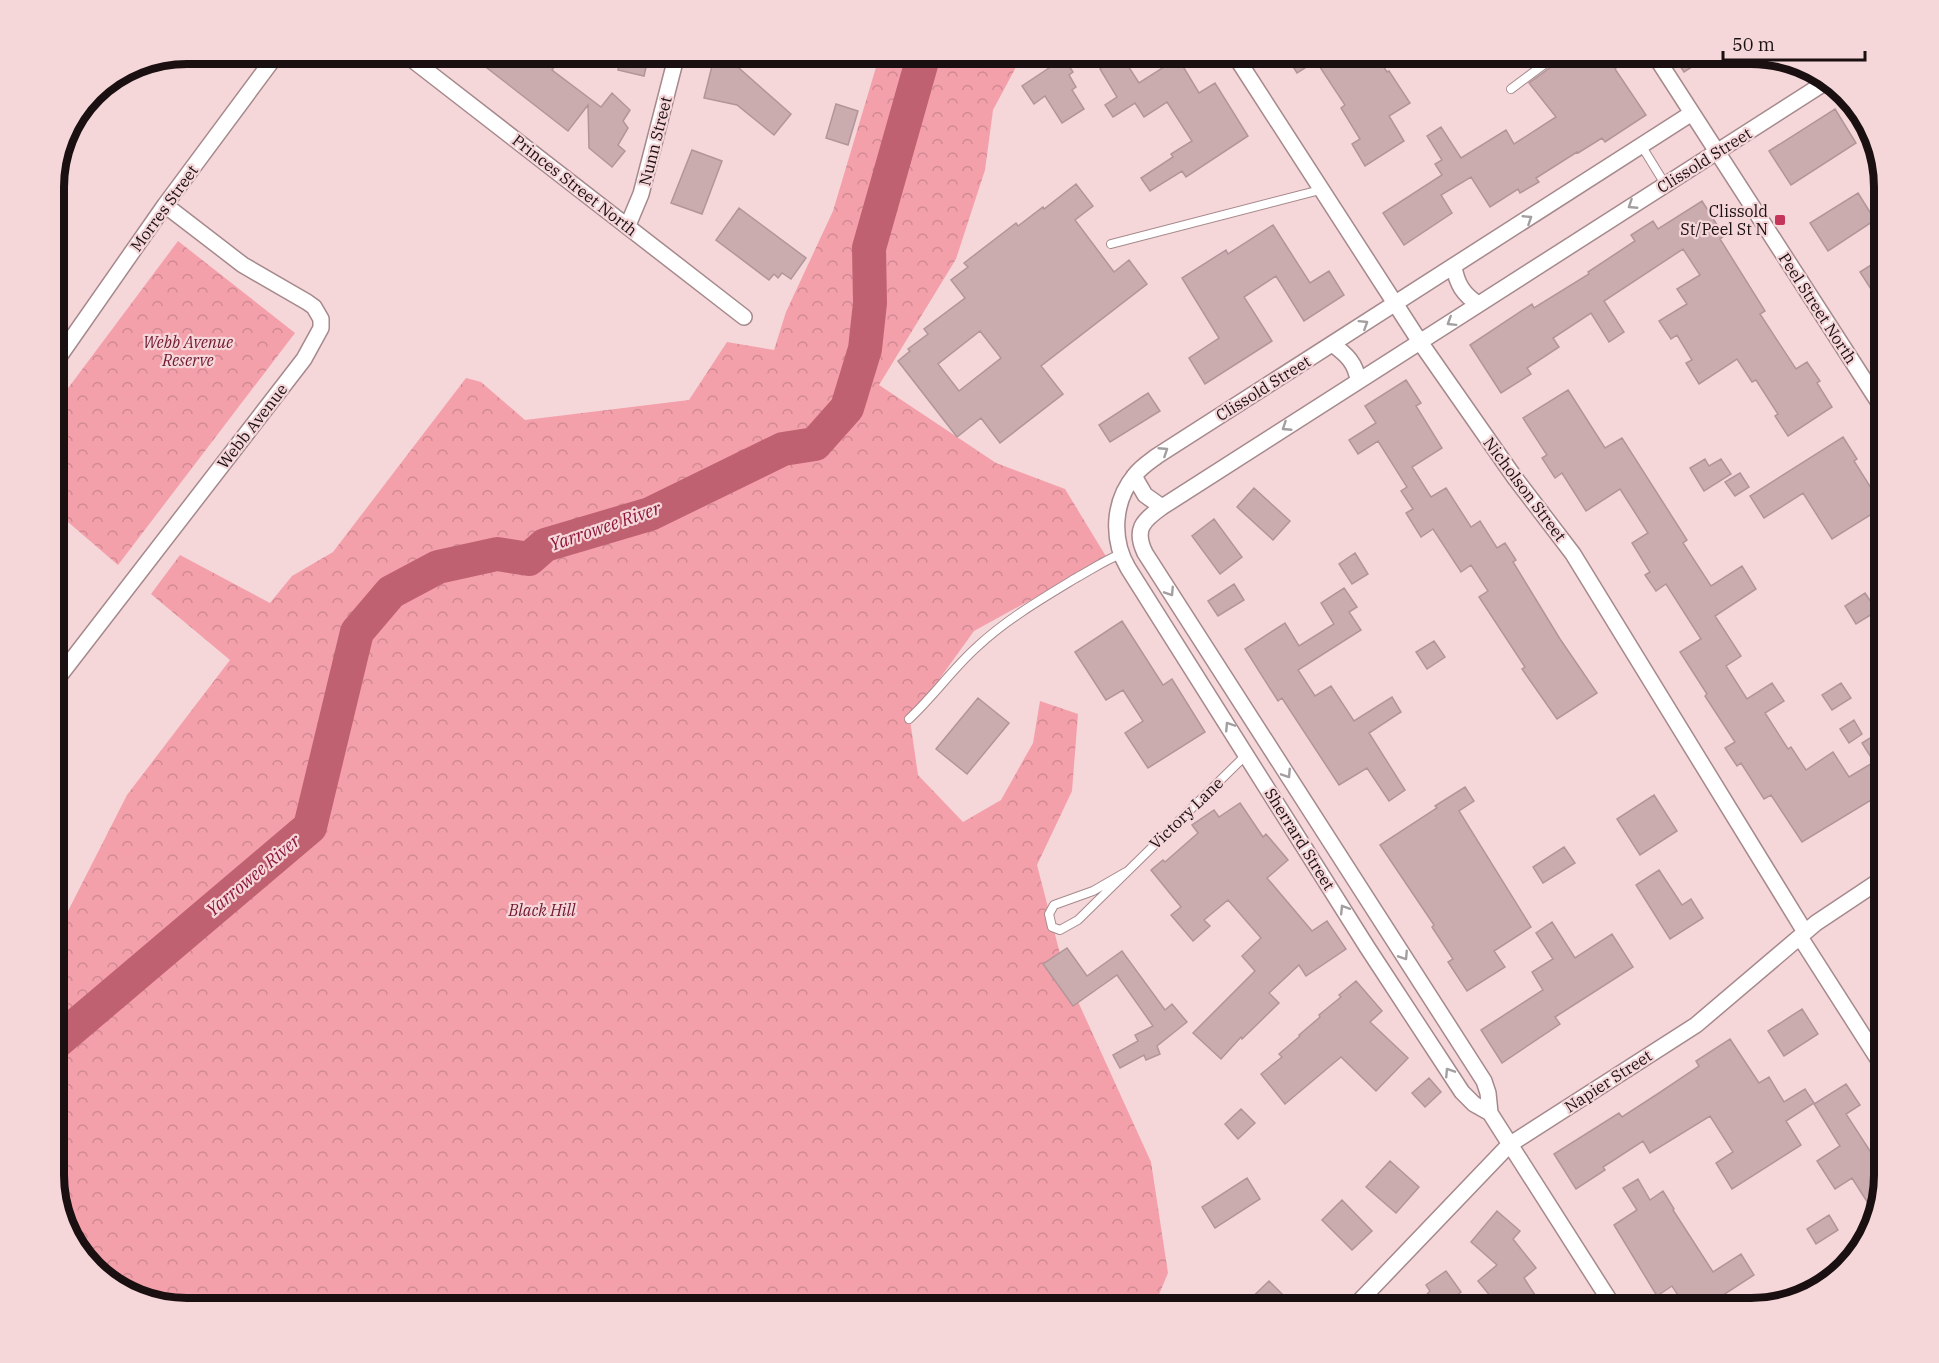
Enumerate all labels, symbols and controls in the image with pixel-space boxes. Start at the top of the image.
scale bar [1723,24,1866,62]
text: 50 m [1732,33,1775,56]
street label: Nunn Street [634,94,676,188]
street label: Clissold Street [1653,123,1755,197]
street label: Princes Street North [508,130,642,240]
street label: Morres Street [126,161,202,255]
one-way arrow [1628,197,1639,208]
place label: Clissold St/Peel St N [1680,201,1768,239]
marker: Clissold St/Peel St N [1773,213,1787,227]
one-way arrow [1522,214,1532,226]
street label: Peel Street North [1775,249,1861,367]
one-way arrow [1446,314,1457,325]
one-way arrow [1358,320,1368,332]
park label: Webb Avenue Reserve [143,332,233,370]
street label: Clissold Street [1212,351,1314,425]
street label: Webb Avenue [213,379,291,473]
one-way arrow [1282,419,1293,430]
street label: Nicholson Street [1479,433,1571,545]
one-way arrow [1158,447,1168,459]
water label: Yarrowee River [546,496,665,556]
one-way arrow [1163,586,1175,596]
one-way arrow [1224,722,1236,732]
one-way arrow [1280,767,1291,778]
street label: Victory Lane [1145,773,1227,853]
street label: Sherrard Street [1261,784,1339,894]
water label: Yarrowee River [201,828,306,921]
park label: Black Hill [507,900,576,920]
one-way arrow [1339,905,1351,915]
one-way arrow [1396,950,1408,960]
street label: Napier Street [1561,1045,1656,1117]
one-way arrow [1446,1068,1457,1079]

